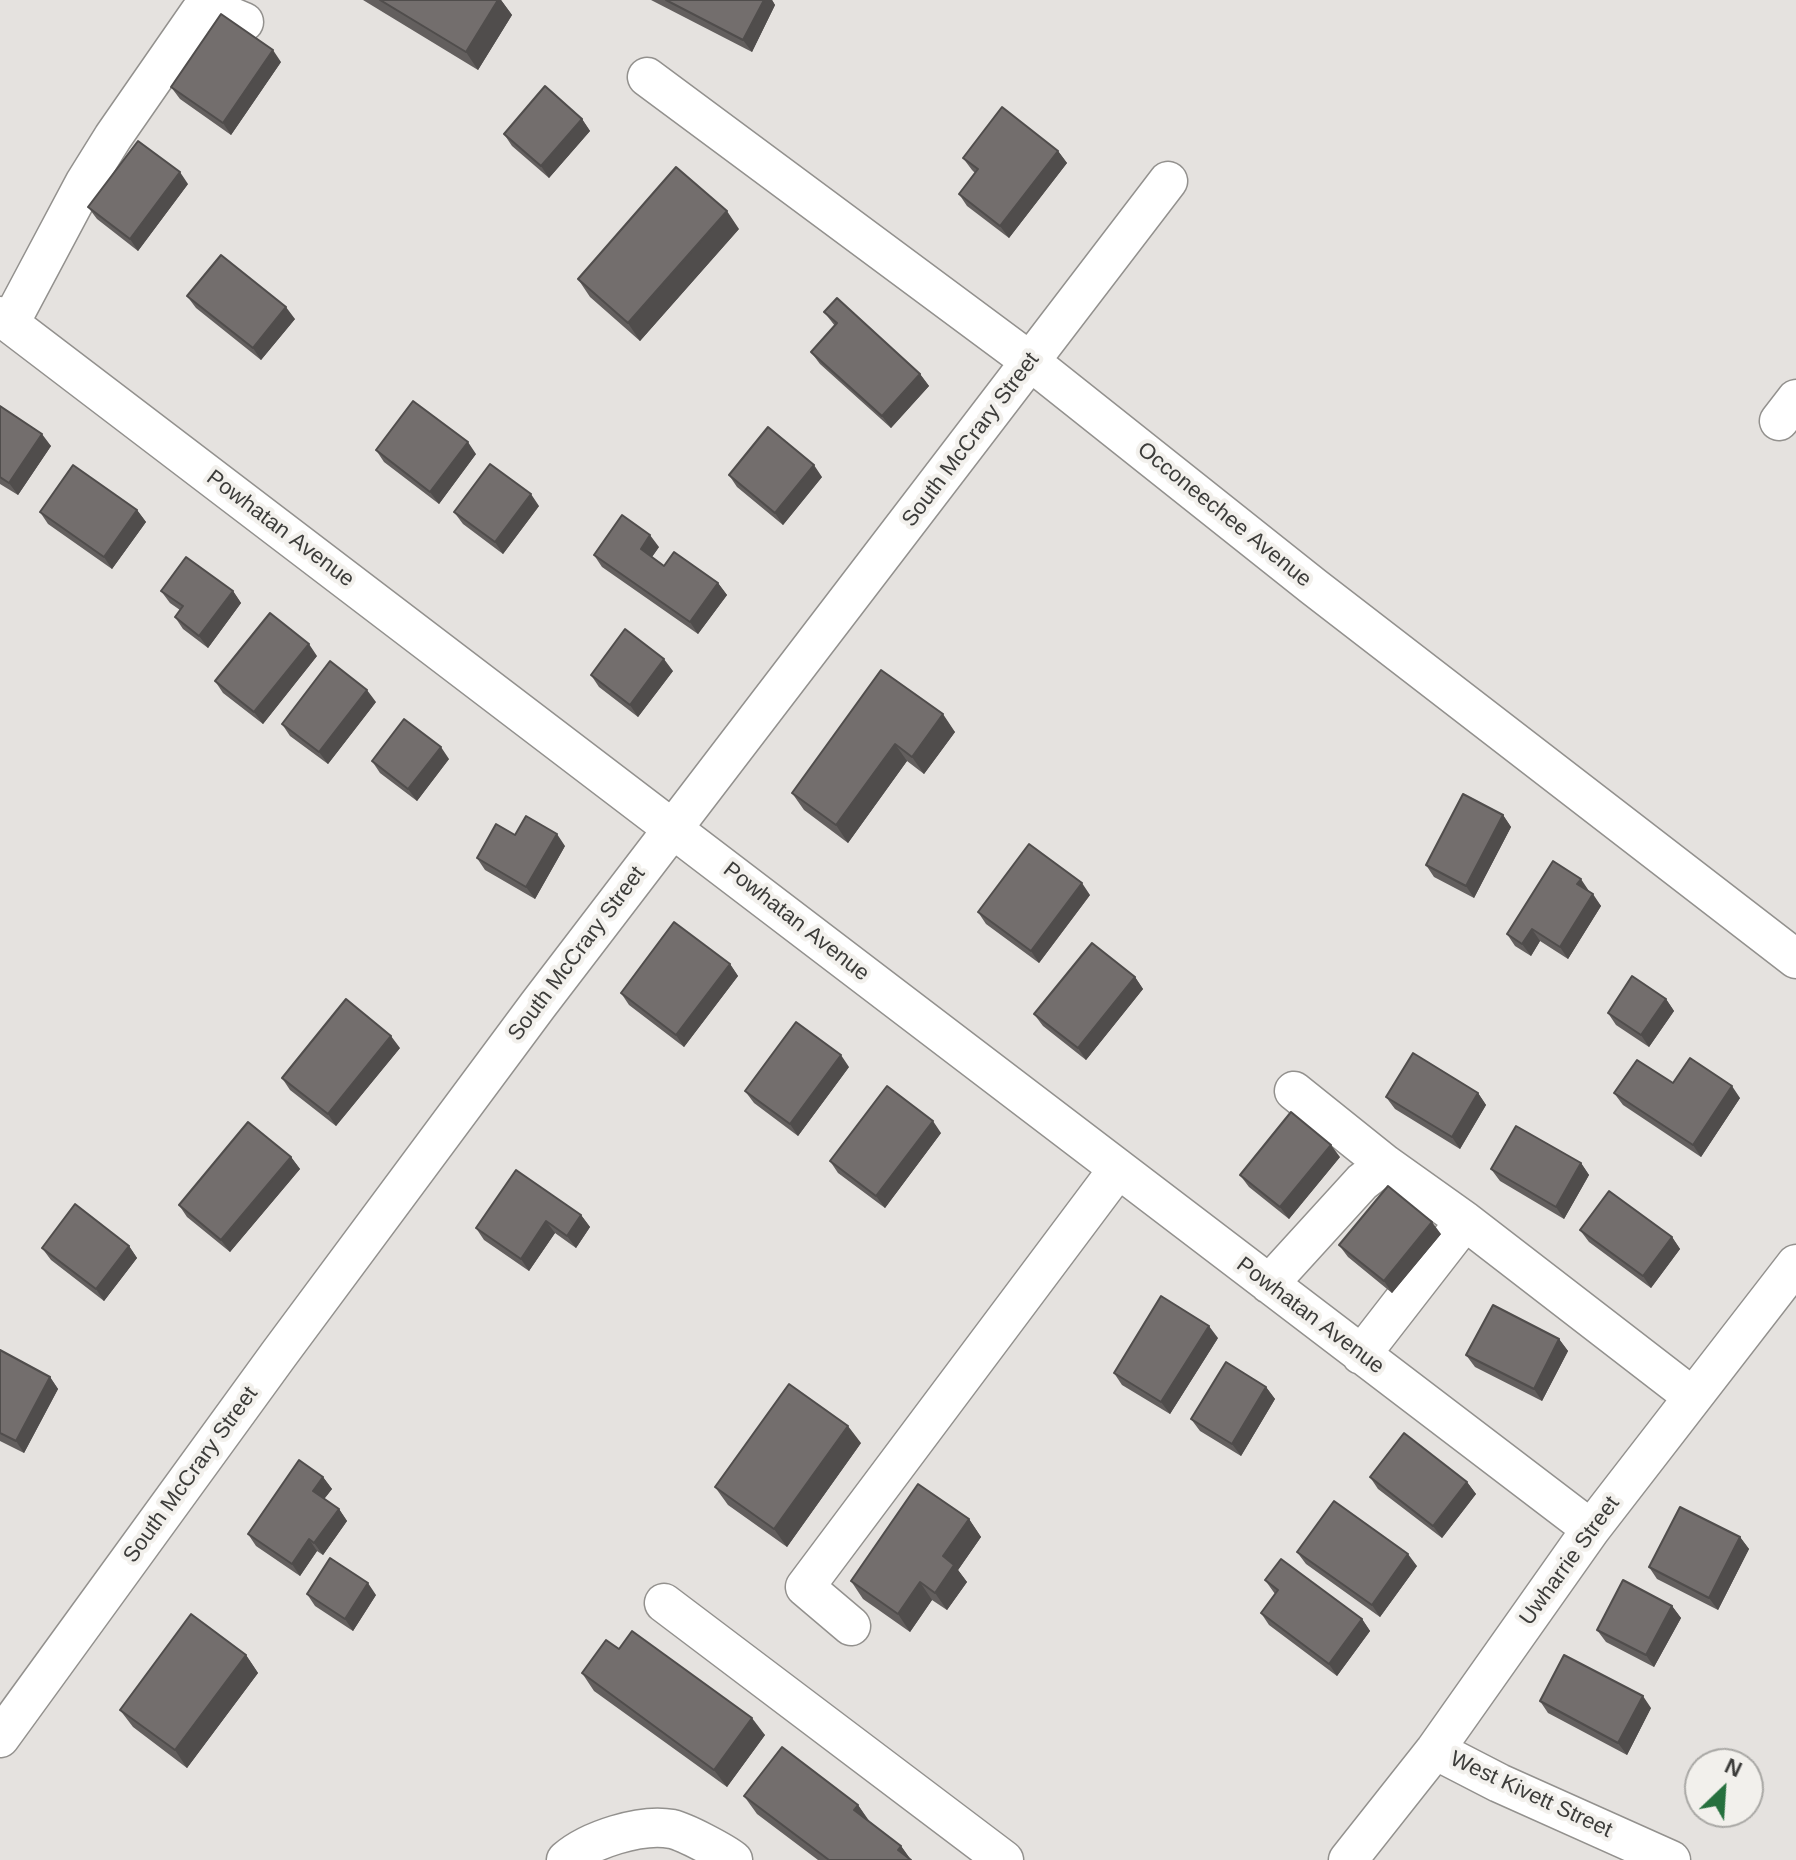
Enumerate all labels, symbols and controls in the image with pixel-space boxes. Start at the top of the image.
street label: South McCrary Street [897,348,1045,532]
street label: Occoneechee Avenue [1132,437,1316,593]
street label: Powhatan Avenue [201,465,359,593]
street label: Powhatan Avenue [718,857,874,987]
street label: South McCrary Street [503,862,651,1046]
street label: Powhatan Avenue [1231,1252,1389,1380]
street label: South McCrary Street [118,1382,264,1568]
street label: Uwharrie Street [1514,1491,1626,1631]
street label: West Kivett Street [1446,1746,1616,1844]
north arrow [1684,1748,1764,1828]
text: N [1721,1753,1746,1782]

